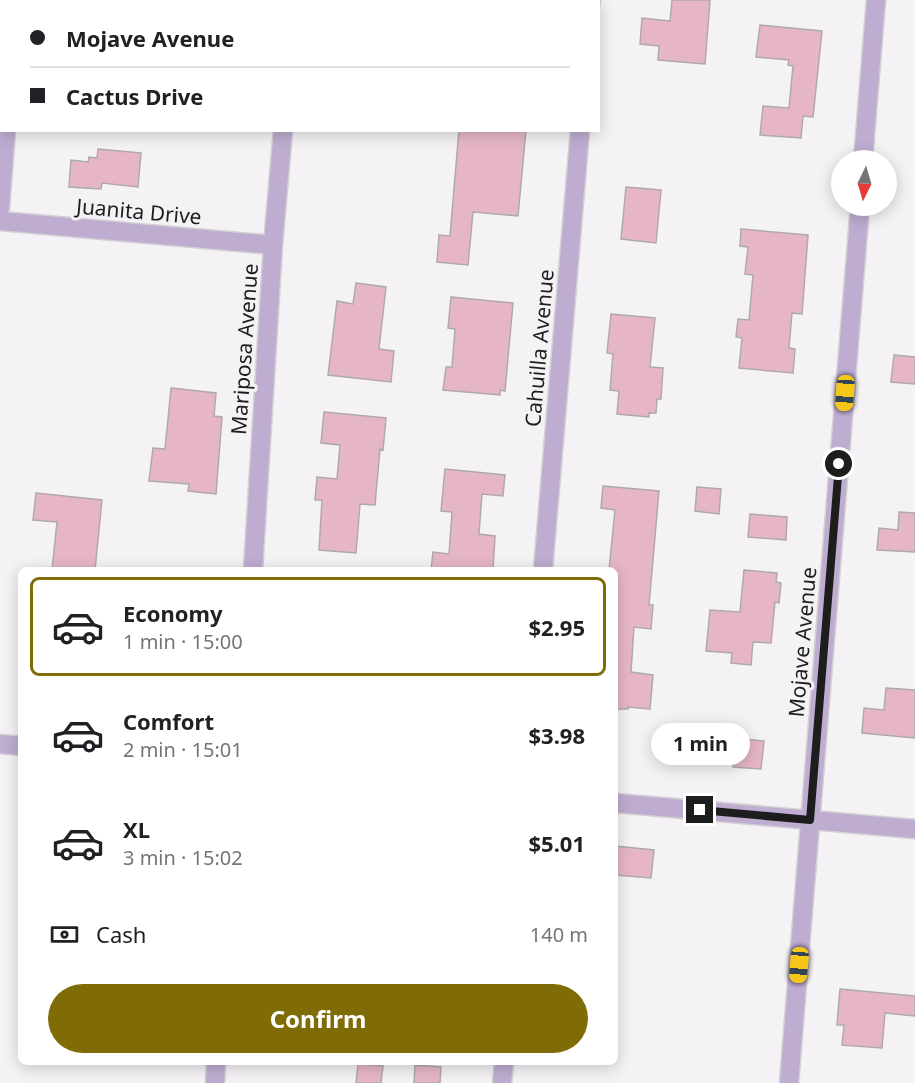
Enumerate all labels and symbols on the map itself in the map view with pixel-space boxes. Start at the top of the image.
north arrow [831,150,897,216]
street label: Juanita Drive [73,191,203,230]
street label: Mariposa Avenue [224,262,264,436]
street label: Cahuilla Avenue [518,268,560,428]
car [835,374,855,412]
route start [825,450,852,477]
street label: Mojave Avenue [781,566,823,718]
callout: 1 min [650,723,750,765]
route end [686,796,713,823]
car [788,946,810,984]

